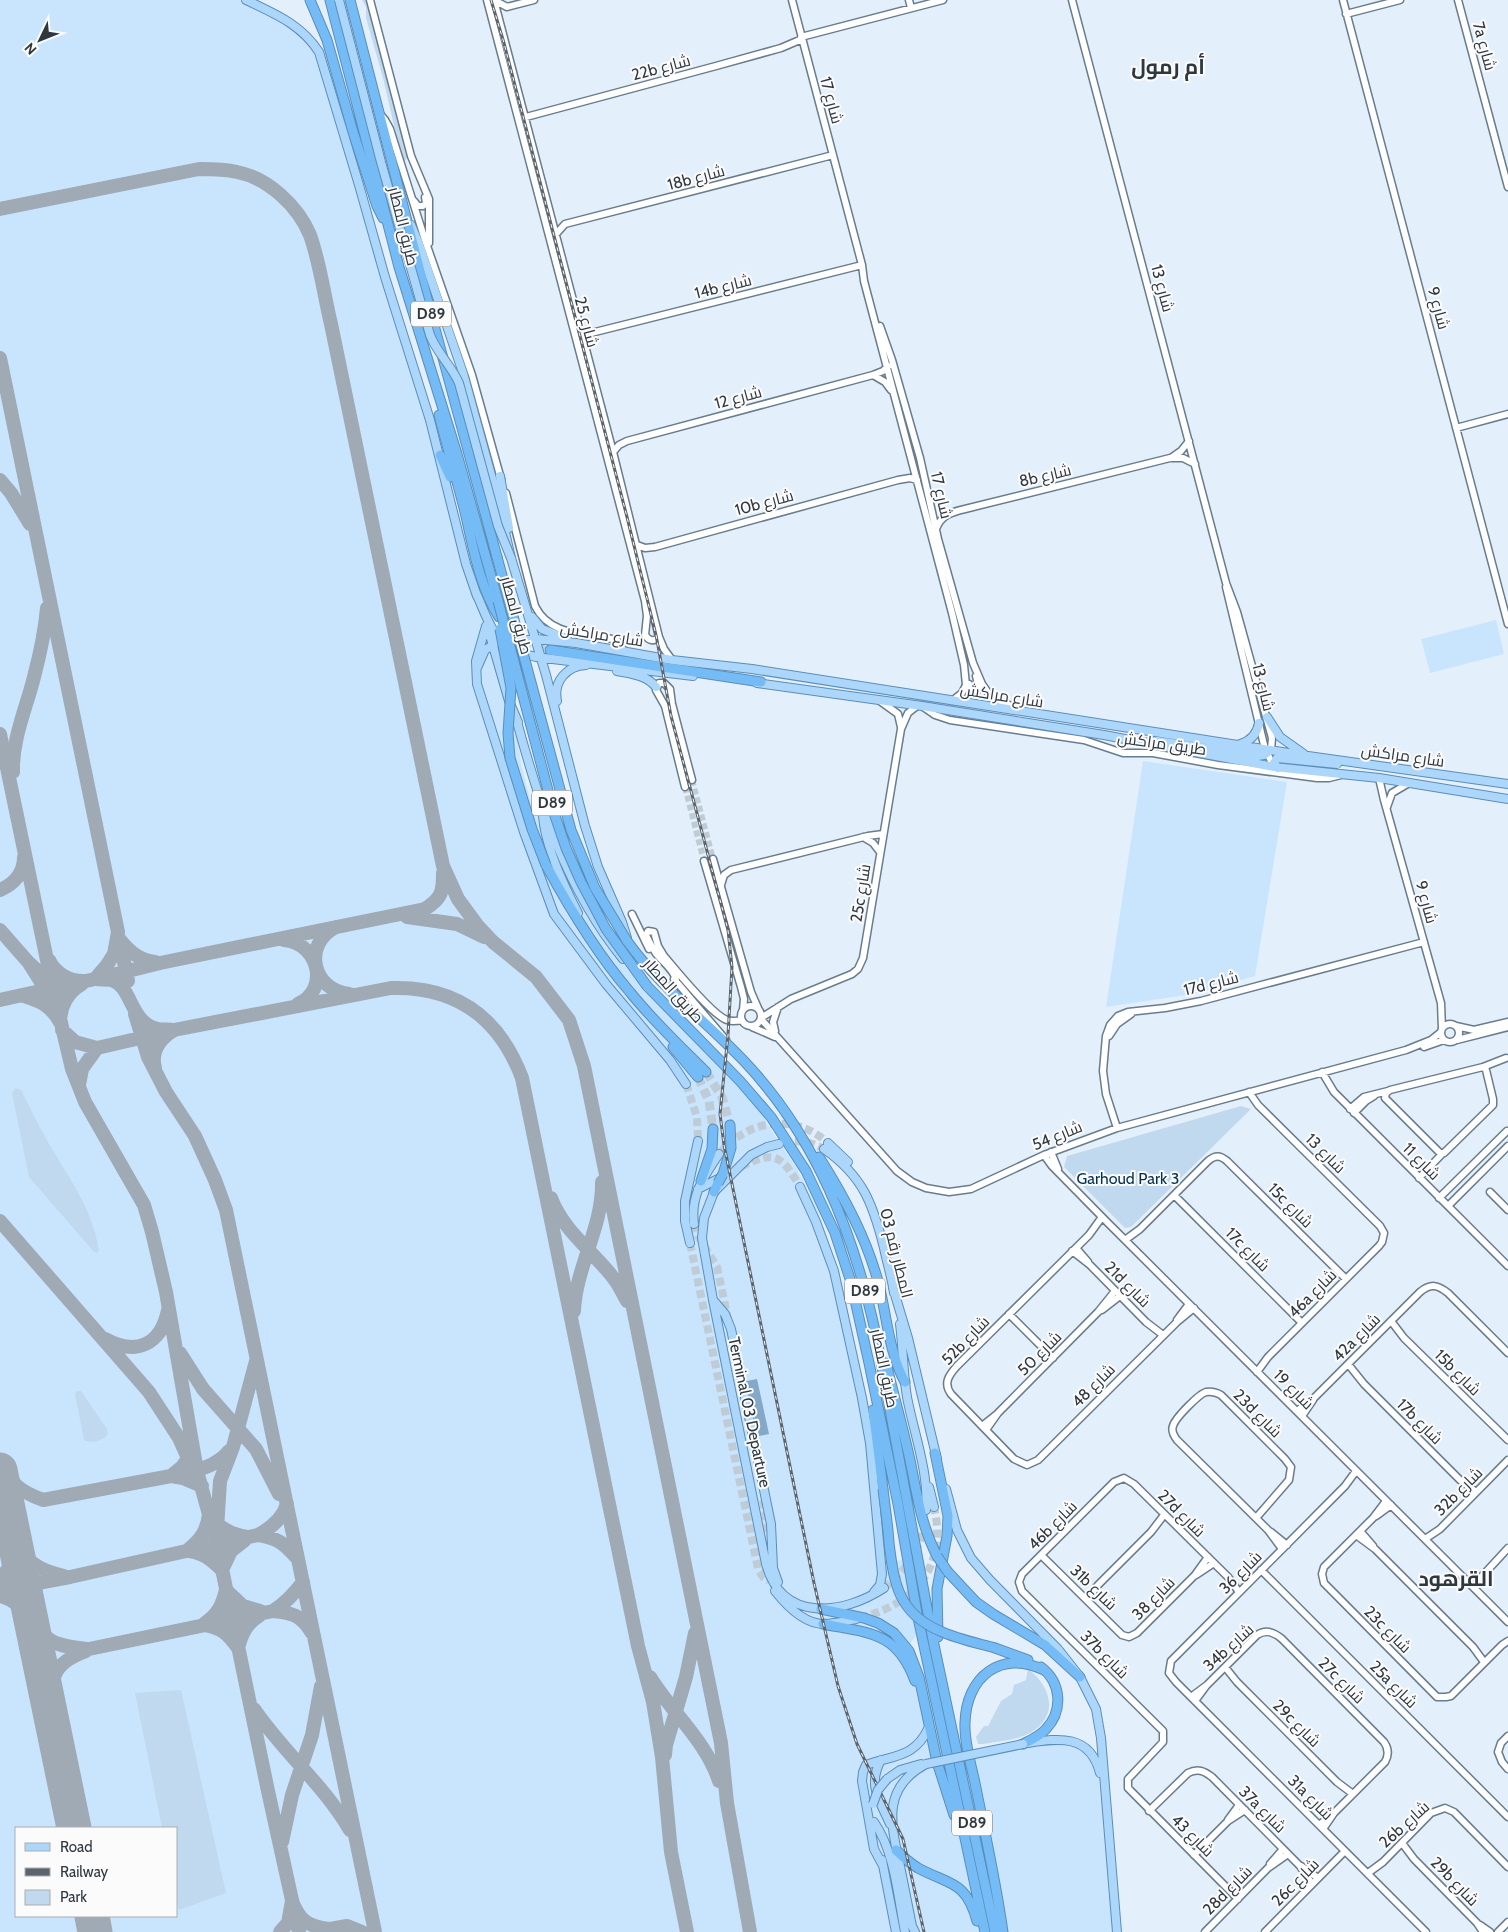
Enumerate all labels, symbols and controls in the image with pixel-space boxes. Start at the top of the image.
north arrow [15,15,65,65]
street label: 7a شارع [1467,20,1500,73]
text: N [21,39,40,59]
street label: 22b شارع [630,51,693,86]
district label: أم رمول [1131,53,1205,81]
street label: شارع 17 [814,75,847,126]
street label: 18b شارع [665,161,727,196]
street label: طريق المطار [383,184,422,268]
street label: شارع 13 [1145,262,1178,315]
street label: 14b شارع [693,270,754,305]
street label: شارع 9 [1422,285,1453,332]
street label: شارع 25 [569,295,602,350]
road number: D89 [411,302,451,326]
street label: شارع 12 [712,382,764,415]
street label: 8b شارع [1017,460,1074,493]
street label: شارع 17 [925,470,956,521]
street label: 10b شارع [733,486,796,521]
street label: طريق المطار [496,573,536,657]
street label: شارع مراكش [559,619,645,652]
street label: شارع 13 [1246,661,1279,713]
street label: شارع مراكش [959,680,1045,713]
street label: طريق مراكش [1116,728,1208,760]
street label: شارع مراكش [1360,740,1446,773]
road number: D89 [532,790,572,816]
street label: 25c شارع [847,863,876,924]
street label: شارع 9 [1410,879,1441,926]
street label: طريق المطار [638,953,708,1027]
street label: 17d شارع [1182,967,1241,1001]
street label: شارع 54 [1029,1117,1086,1156]
street label: شارع 13 [1300,1129,1350,1179]
street label: شارع 11 [1398,1139,1444,1185]
park label: Garhoud Park 3 [1077,1169,1179,1188]
street label: 15c شارع [1263,1179,1317,1233]
street label: المطار رقم 03 [874,1206,917,1300]
street label: 17c شارع [1220,1223,1274,1277]
street label: 21d شارع [1099,1257,1155,1313]
street label: 46a شارع [1284,1265,1342,1323]
road number: D89 [845,1278,885,1304]
street label: 42a شارع [1328,1309,1386,1367]
street label: 52b شارع [938,1312,995,1370]
street label: طريق المطار [866,1326,902,1410]
street label: شارع 50 [1013,1327,1067,1381]
street label: Terminal 03 Departure [724,1335,775,1489]
street label: 15b شارع [1429,1345,1485,1401]
street label: شارع 48 [1068,1360,1120,1412]
street label: شارع 19 [1268,1365,1318,1415]
street label: 23d شارع [1228,1385,1286,1443]
street label: 17b شارع [1391,1395,1446,1450]
street label: 32b شارع [1430,1463,1488,1521]
street label: 27d شارع [1153,1486,1209,1542]
street label: 46b شارع [1024,1497,1082,1555]
street label: شارع 36 [1215,1547,1267,1599]
street label: 31b شارع [1065,1561,1121,1616]
district label: القرهود [1418,1566,1494,1592]
street label: شارع 38 [1128,1573,1180,1625]
street label: 23c شارع [1359,1602,1415,1658]
street label: 34b شارع [1199,1620,1259,1676]
street label: 37b شارع [1075,1626,1133,1684]
street label: 27c شارع [1313,1653,1369,1709]
street label: 25a شارع [1365,1657,1421,1713]
street label: 29c شارع [1268,1696,1324,1752]
street label: 31a شارع [1283,1771,1337,1825]
street label: 37a شارع [1234,1782,1290,1838]
street label: 26b شارع [1375,1797,1435,1853]
road number: D89 [952,1810,992,1836]
street label: شارع 43 [1166,1810,1218,1862]
legend [15,1827,178,1917]
text: Road [60,1838,93,1856]
street label: 29b شارع [1425,1853,1483,1911]
street label: 26c شارع [1268,1855,1324,1911]
street label: 28d شارع [1199,1862,1257,1920]
text: Railway [60,1863,109,1881]
text: Park [60,1888,87,1906]

